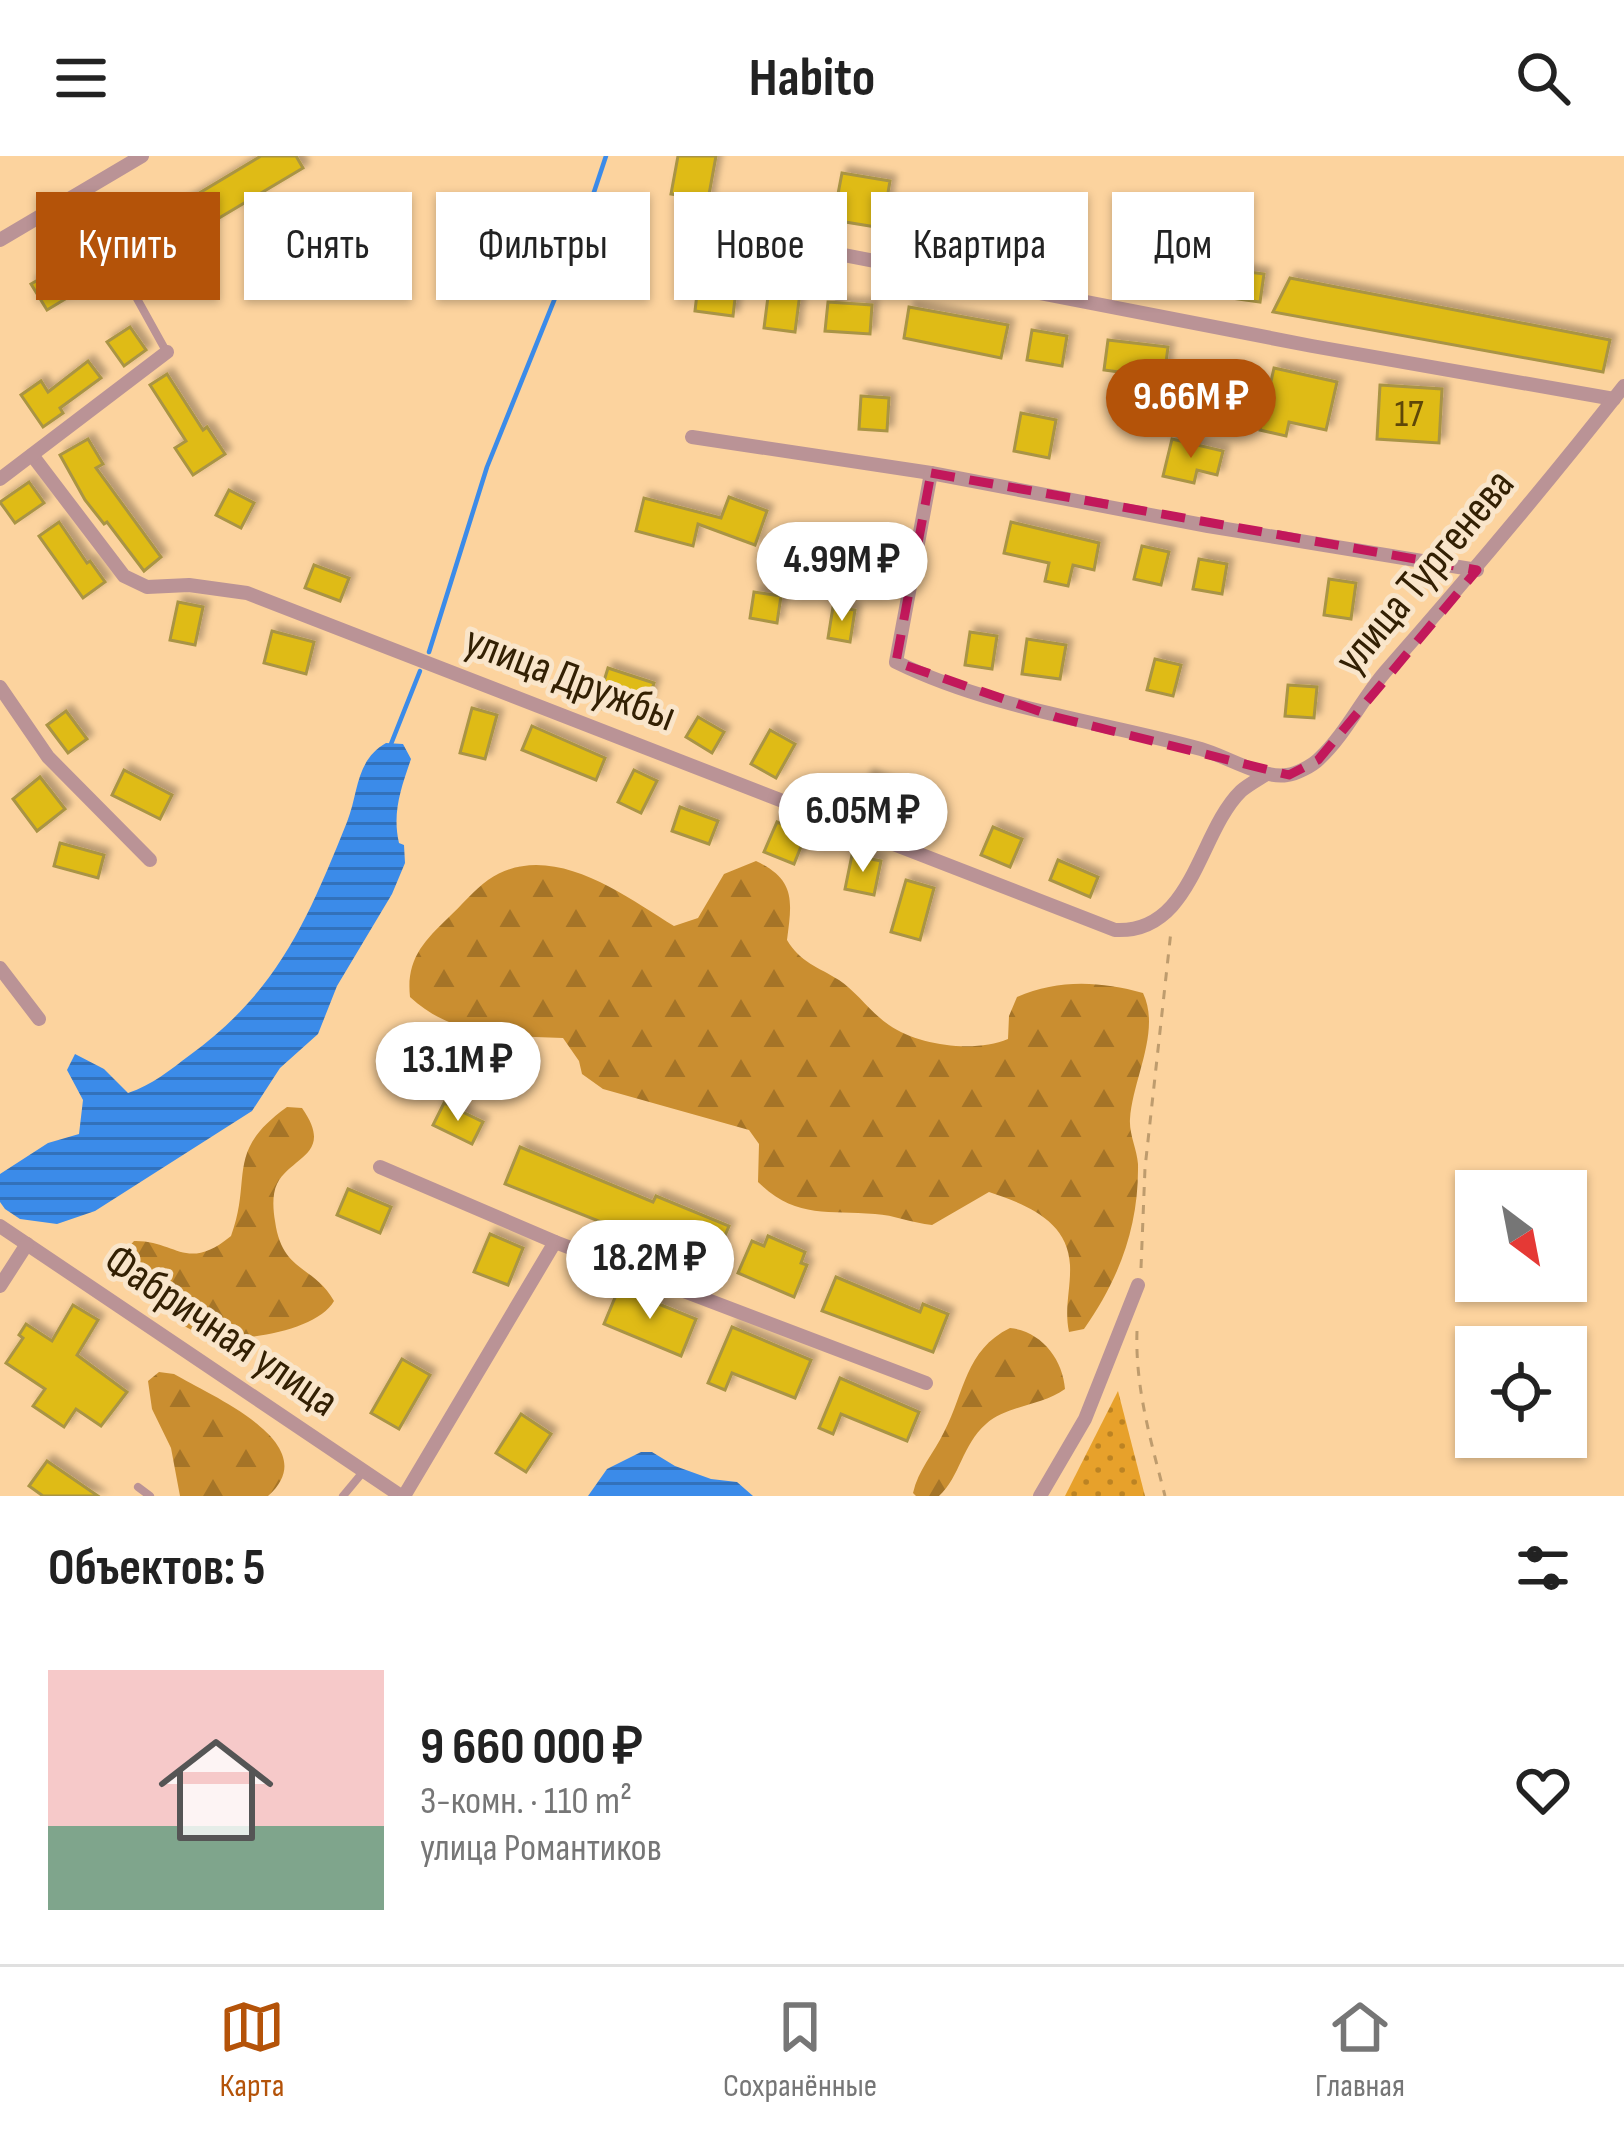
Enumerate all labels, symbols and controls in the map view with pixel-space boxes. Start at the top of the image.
icon: menu [48,45,114,111]
icon: search [1510,45,1576,111]
text: Habito [749,46,875,111]
chip: Купить [36,192,220,300]
chip: Снять [244,192,412,300]
chip: Фильтры [436,192,650,300]
chip: Новое [674,192,847,300]
chip: Квартира [871,192,1088,300]
chip: Дом [1112,192,1254,300]
pin: 9.66M ₽ [1080,359,1302,461]
text: 9.66M ₽ [1133,374,1249,421]
house number: 17 [1394,391,1424,438]
street label: улица Тургенева [1323,458,1527,686]
pin: 4.99M ₽ [731,522,953,624]
text: 4.99M ₽ [784,537,900,584]
street label: улица Дружбы [457,614,683,744]
pin: 6.05M ₽ [752,773,974,875]
text: 6.05M ₽ [806,788,920,835]
pin: 13.1M ₽ [347,1022,569,1124]
text: 13.1M ₽ [403,1037,513,1084]
north arrow [1455,1170,1587,1302]
map controls [1455,1170,1587,1458]
pin: 18.2M ₽ [539,1220,761,1322]
street label: Фабричная улица [94,1233,348,1429]
text: 18.2M ₽ [593,1235,707,1282]
button: locate [1455,1326,1587,1458]
icon: filters [1510,1535,1576,1601]
text: Объектов: 5 [48,1538,266,1599]
text: 9 660 000 ₽ [420,1717,643,1778]
icon: home [144,1718,288,1862]
icon: heart [1510,1757,1576,1823]
text: 3-комн. · 110 m² [420,1778,632,1825]
text: улица Романтиков [420,1825,662,1872]
tab: Карта [219,1994,285,2106]
tab: Сохранённые [723,1994,877,2106]
tab: Главная [1315,1994,1405,2106]

